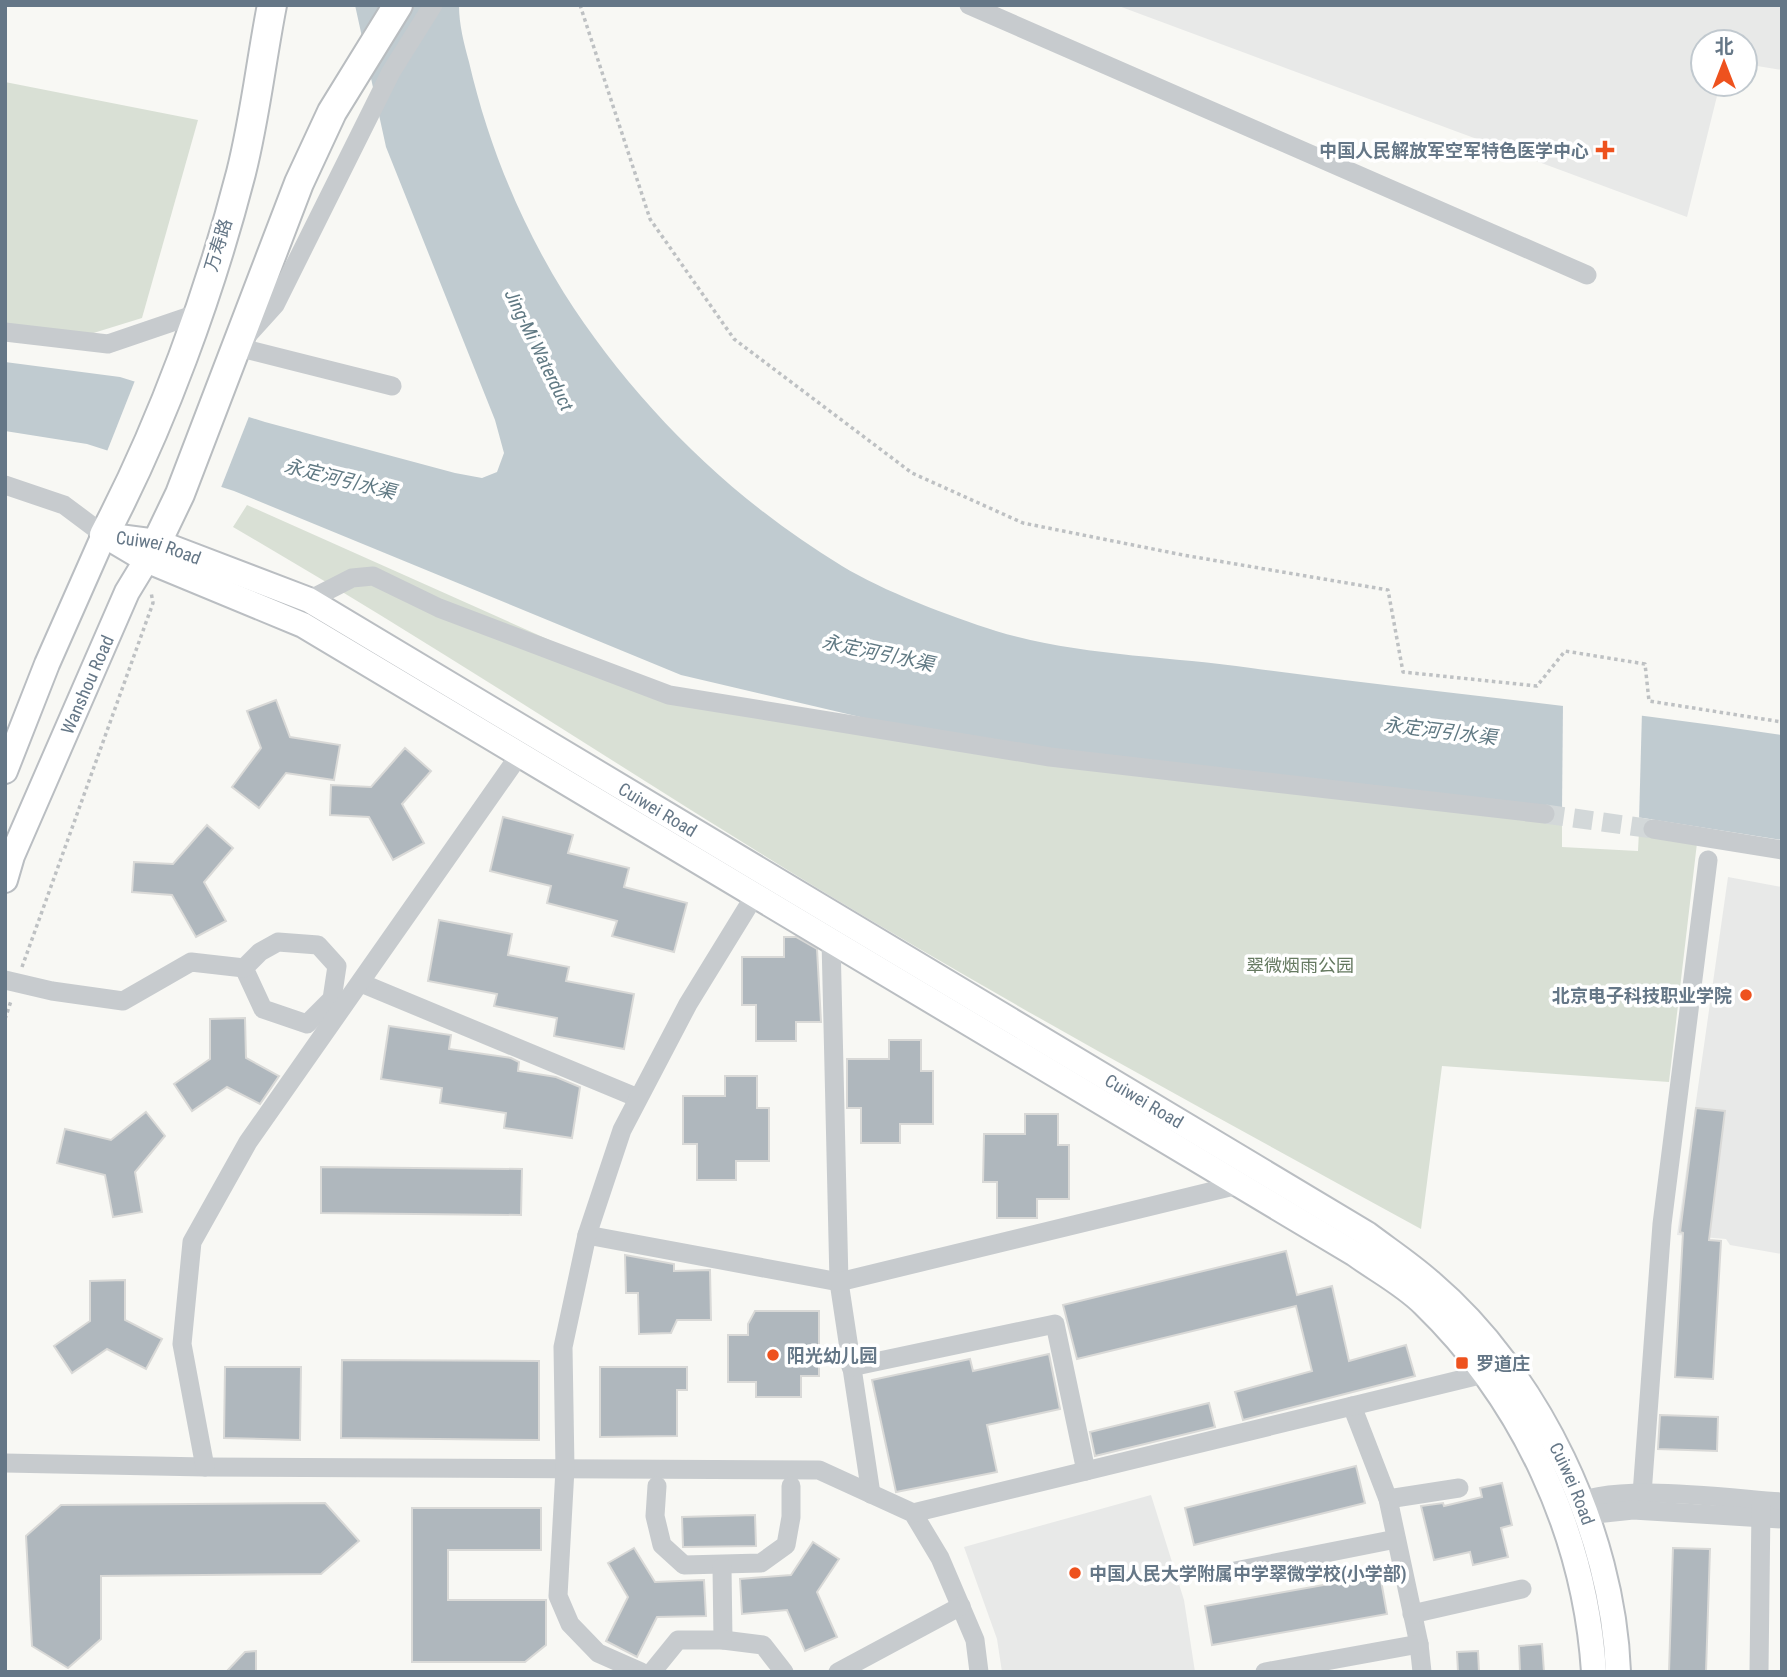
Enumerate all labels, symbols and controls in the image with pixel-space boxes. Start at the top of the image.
north arrow [1689,28,1759,98]
text: 北 [1714,35,1734,58]
place label: 中国人民解放军空军特色医学中心 [1319,140,1589,161]
marker: 中国人民解放军空军特色医学中心 [1595,140,1615,160]
street label: 万寿路 [200,216,236,274]
water label: Jing-Mi Waterduct [500,285,579,415]
water label: 永定河引水渠 [282,454,401,505]
street label: Cuiwei Road [115,526,204,568]
water label: 永定河引水渠 [820,630,939,677]
street label: Wanshou Road [56,632,117,737]
water label: 永定河引水渠 [1382,713,1501,750]
street label: Cuiwei Road [615,778,701,841]
park label: 翠微烟雨公园 [1246,955,1354,976]
place label: 北京电子科技职业学院 [1552,985,1732,1006]
marker: 北京电子科技职业学院 [1738,987,1754,1003]
street label: Cuiwei Road [1101,1069,1187,1132]
place label: 阳光幼儿园 [787,1345,877,1366]
marker: 阳光幼儿园 [765,1347,781,1363]
place label: 罗道庄 [1476,1353,1530,1374]
marker: 罗道庄 [1454,1355,1470,1371]
street label: Cuiwei Road [1546,1439,1599,1527]
place label: 中国人民大学附属中学翠微学校(小学部) [1089,1563,1407,1585]
marker: 中国人民大学附属中学翠微学校(小学部) [1067,1565,1083,1581]

